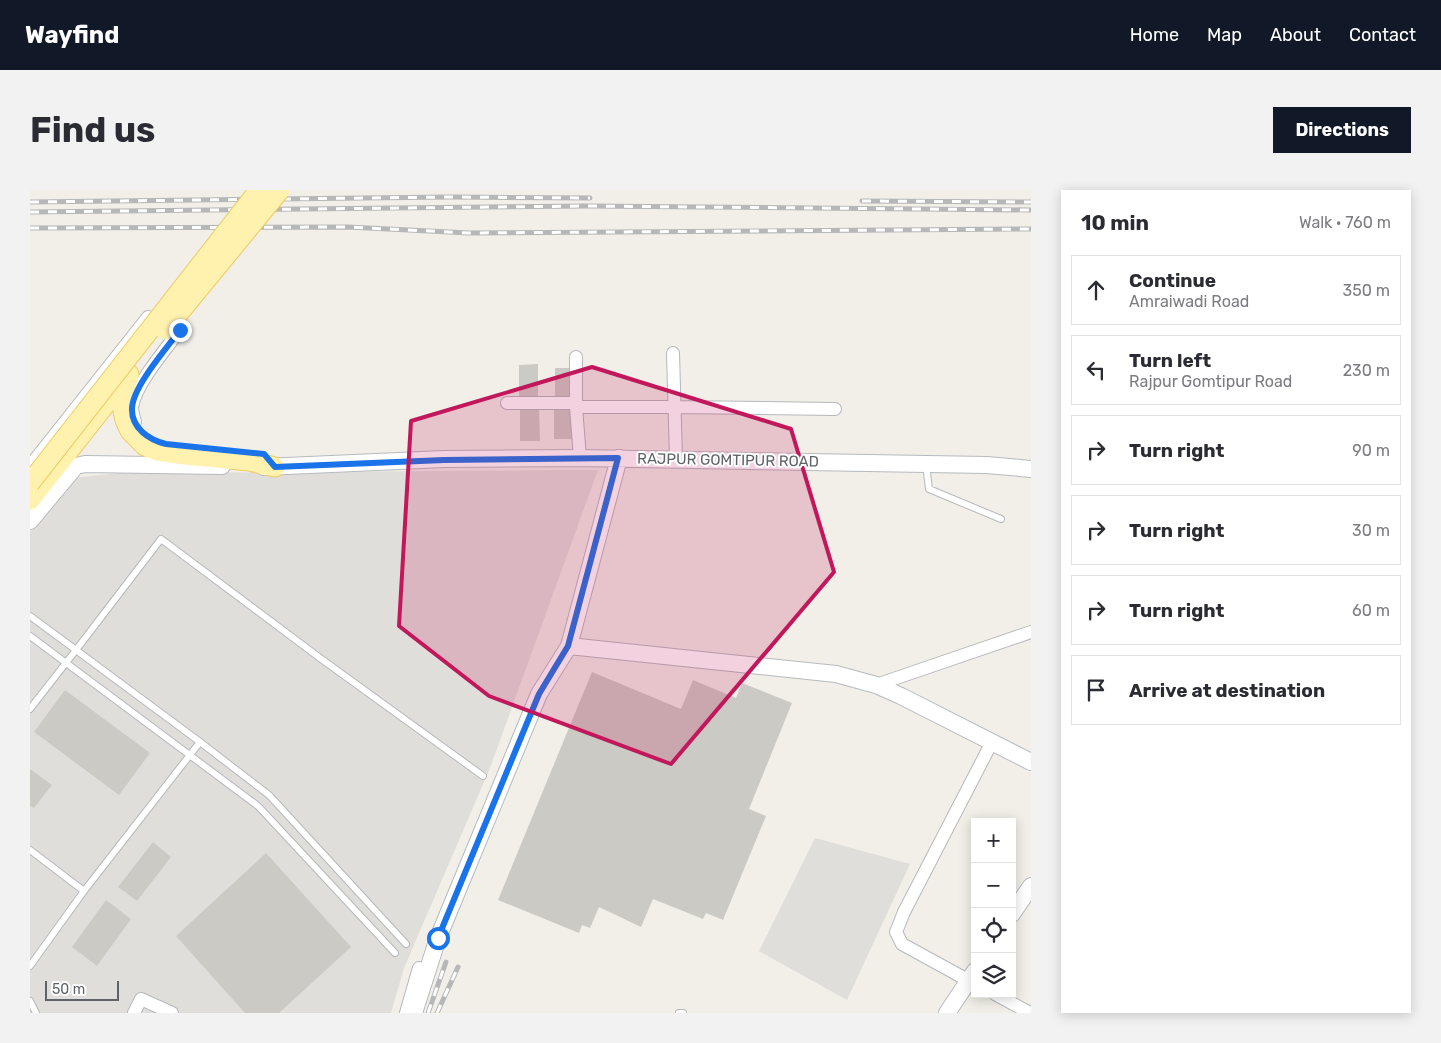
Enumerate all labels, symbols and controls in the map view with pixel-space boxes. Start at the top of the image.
text: Wayfind [25,21,119,49]
text: Home [1130,24,1179,46]
text: Map [1207,24,1242,46]
text: About [1270,24,1321,46]
text: Contact [1349,24,1416,46]
button: Directions [1273,107,1411,153]
text: Find us [30,109,155,151]
text: 10 min [1081,210,1149,235]
text: Walk · 760 m [1299,213,1391,232]
text: Continue [1129,269,1216,292]
icon: ahead [1082,276,1110,304]
text: 350 m [1343,281,1390,300]
text: Amraiwadi Road [1129,292,1249,311]
route end [169,319,192,342]
text: Turn left [1129,349,1211,372]
icon: left [1082,356,1110,384]
text: 230 m [1343,361,1390,380]
text: Rajpur Gomtipur Road [1129,372,1292,391]
icon: right [1082,436,1110,464]
text: Turn right [1129,439,1224,462]
text: 90 m [1352,441,1390,460]
street label: RAJPUR GOMTIPUR ROAD [637,449,819,471]
icon: right [1082,516,1110,544]
text: Turn right [1129,519,1224,542]
text: 30 m [1352,521,1390,540]
icon: right [1082,596,1110,624]
text: Turn right [1129,599,1224,622]
text: 60 m [1352,601,1390,620]
icon: arrive [1082,676,1110,704]
text: Arrive at destination [1129,679,1325,702]
map controls [971,818,1016,998]
button: + [971,818,1016,863]
button: − [971,863,1016,908]
button: locate [971,908,1016,953]
route start [427,927,450,950]
button: layers [971,953,1016,998]
scale bar [45,978,119,1001]
text: 50 m [52,981,85,998]

